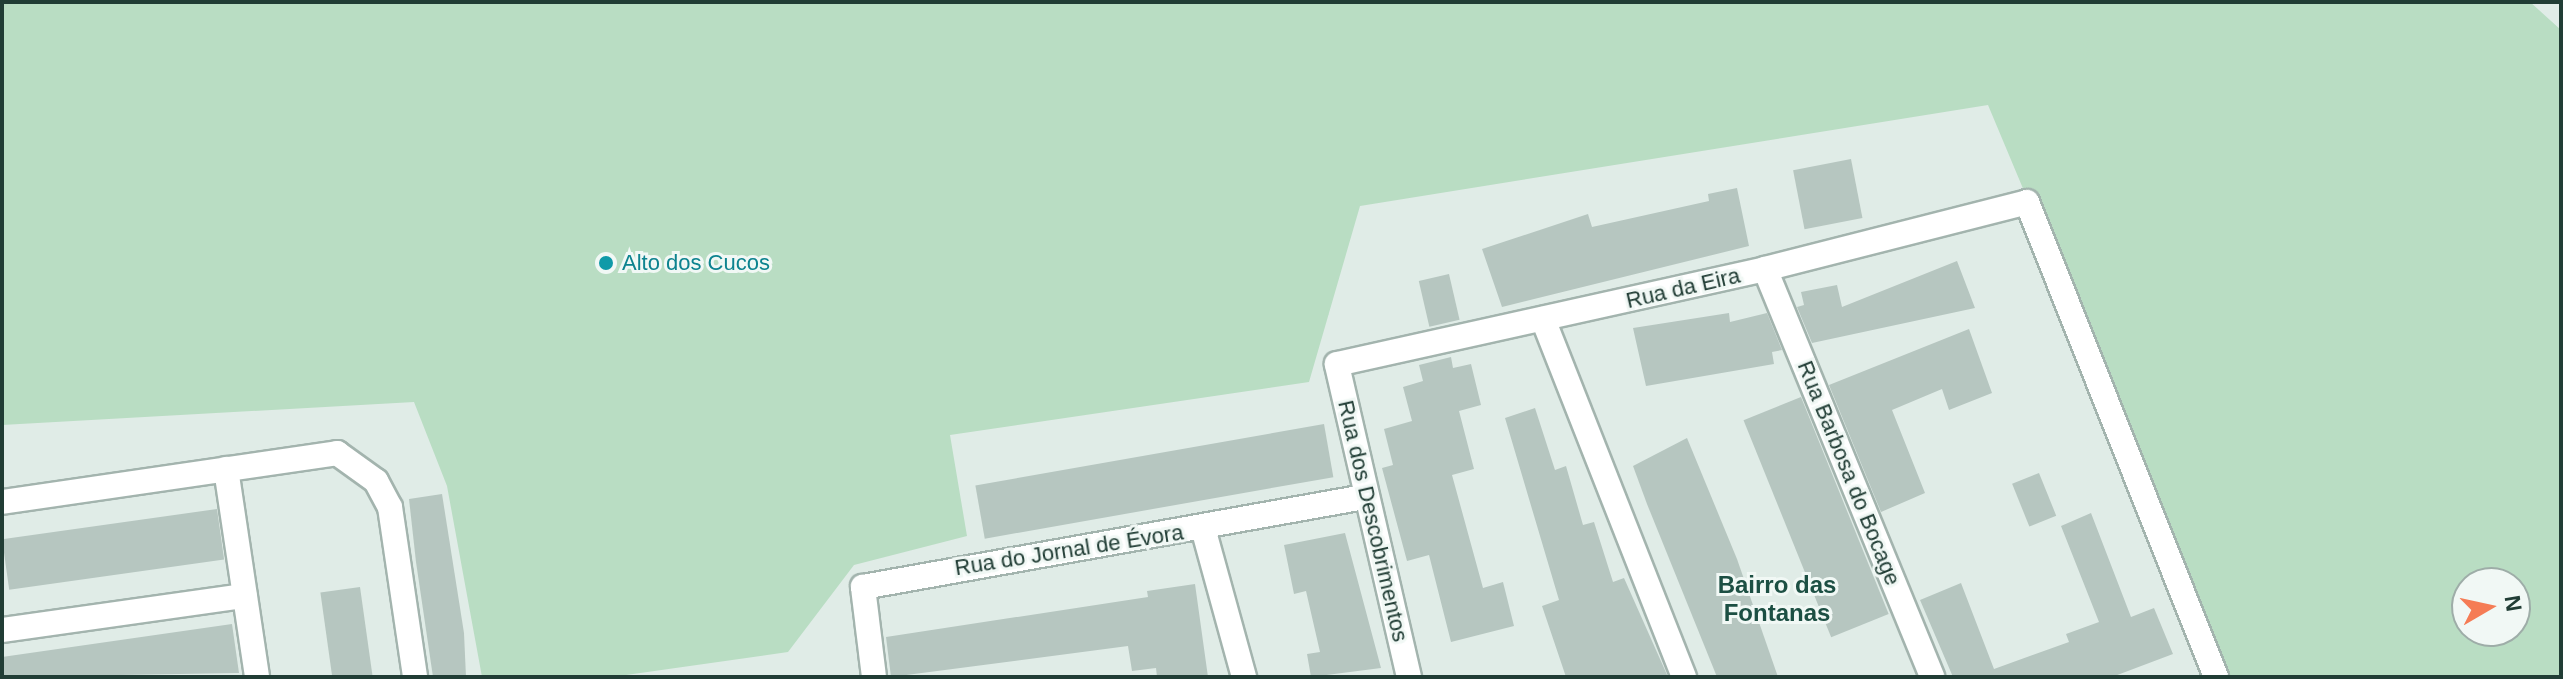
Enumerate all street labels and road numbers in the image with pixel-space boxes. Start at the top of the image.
street label: Rua da Eira [1623,262,1743,314]
street label: Rua Barbosa do Bocage [1792,357,1906,589]
street label: Rua dos Descobrimentos [1332,398,1414,644]
street label: Rua do Jornal de Évora [953,519,1185,581]

